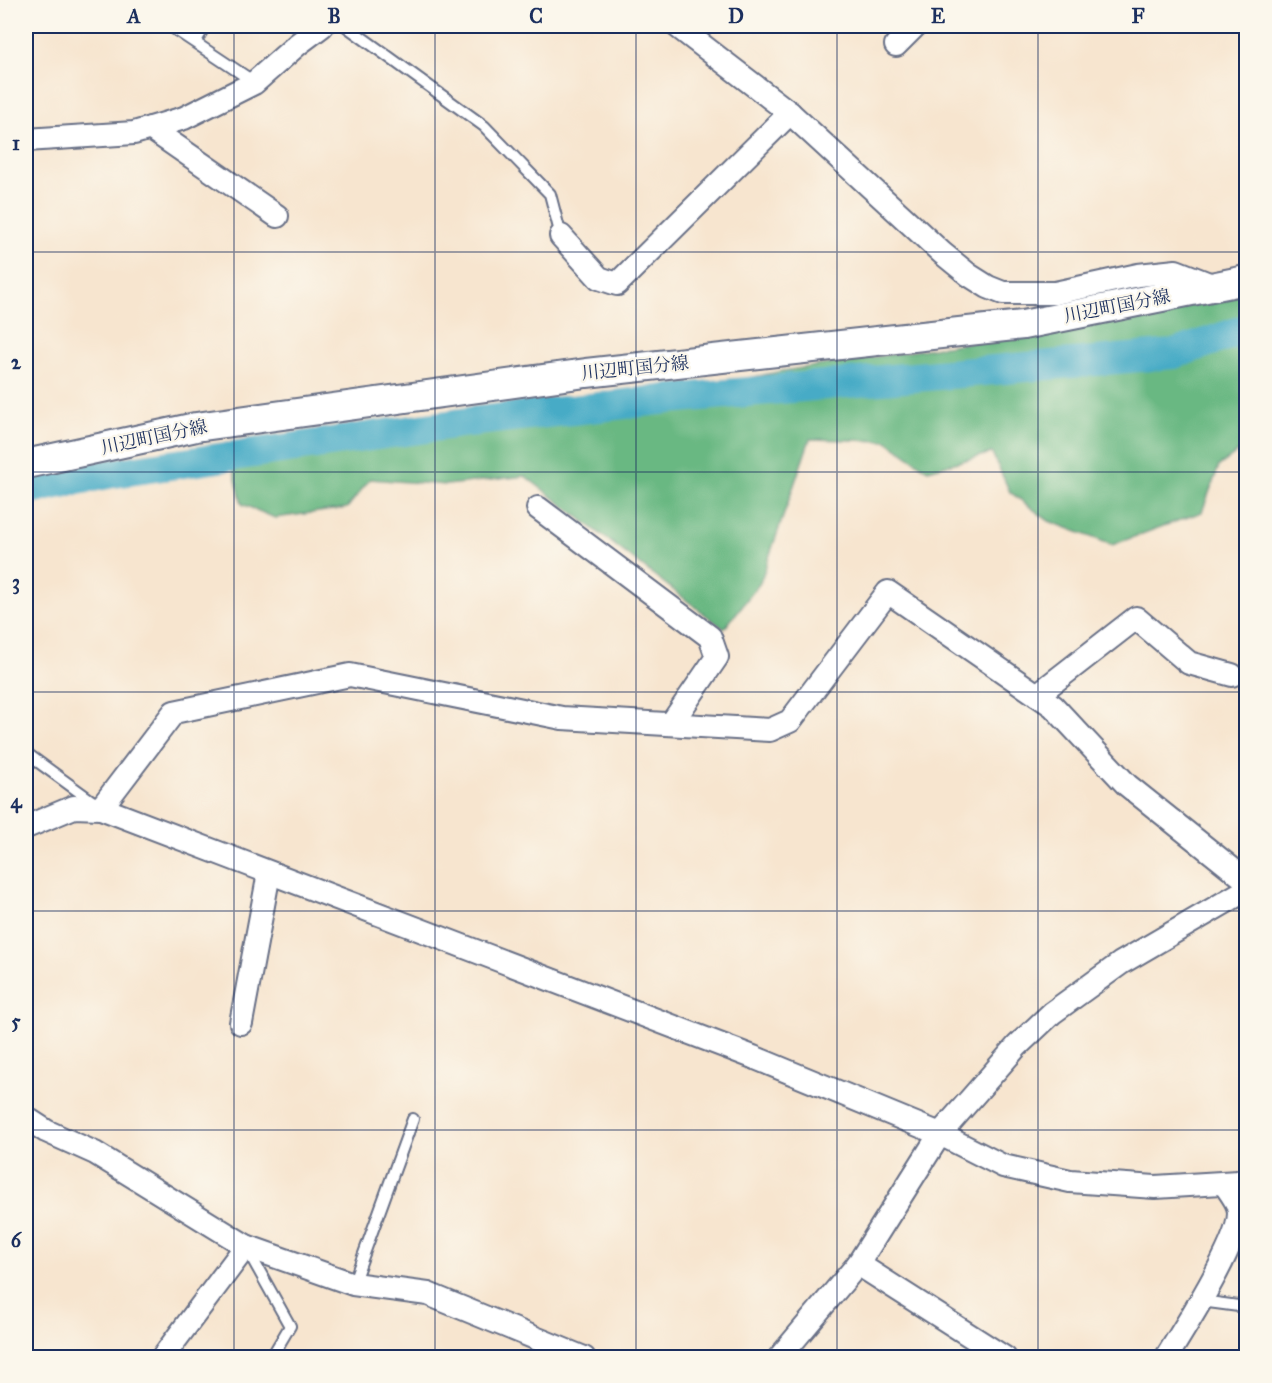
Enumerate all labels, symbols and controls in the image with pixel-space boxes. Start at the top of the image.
text: A [125,4,141,28]
text: B [327,4,341,28]
text: C [529,4,543,28]
text: D [728,4,744,28]
text: E [931,4,946,28]
text: F [1131,4,1145,28]
text: 1 [12,131,20,155]
street label: 川辺町国分線 [1062,285,1172,327]
text: 2 [11,350,22,374]
street label: 川辺町国分線 [580,351,690,385]
street label: 川辺町国分線 [99,415,209,459]
text: 3 [12,570,20,595]
text: 4 [10,789,22,814]
text: 5 [11,1009,21,1033]
text: 6 [11,1228,23,1252]

